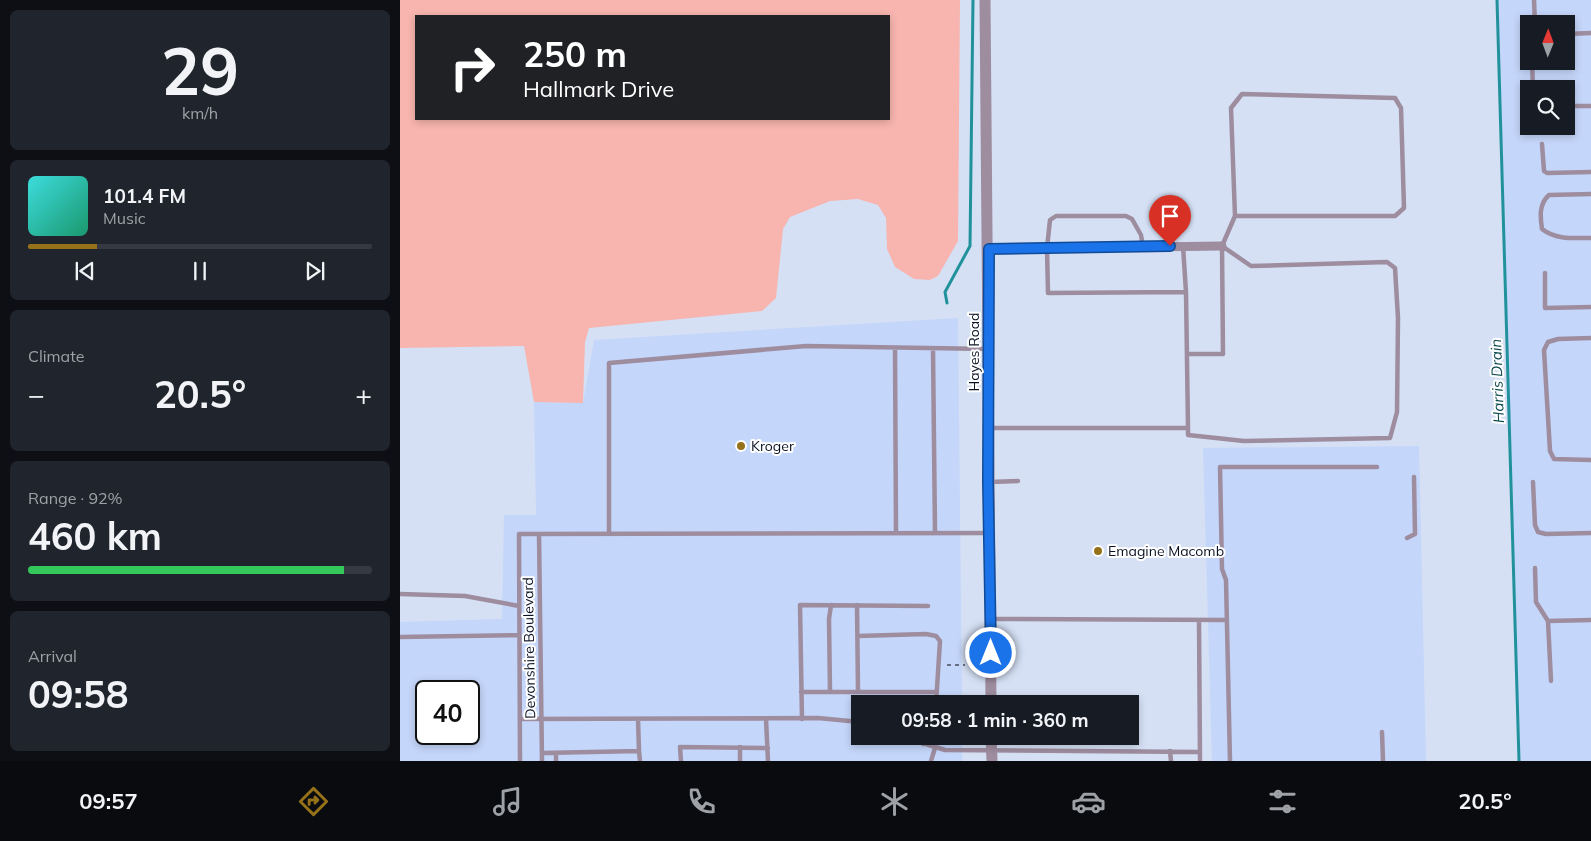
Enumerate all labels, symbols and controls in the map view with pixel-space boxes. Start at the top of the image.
north arrow [1520,15,1575,70]
map controls [1520,15,1575,135]
text: 29 [161,30,239,111]
text: 250 m [523,32,627,76]
icon: right [440,35,505,100]
text: Hallmark Drive [523,75,674,103]
button: search [1520,80,1575,135]
text: km/h [182,103,218,123]
text: 101.4 FM [103,184,186,208]
pin [1149,195,1191,246]
icon: arrive [1156,202,1184,230]
text: Music [103,208,146,228]
icon: previous [71,257,99,285]
icon: pause [186,257,214,285]
icon: next [301,257,329,285]
street label: Hayes Road [965,313,983,391]
water label: Harris Drain [1486,338,1508,423]
text: Climate [28,346,84,366]
text: 20.5° [154,370,246,418]
text: − [28,377,45,412]
text: + [355,377,372,412]
place label: Kroger [751,437,795,455]
marker: Kroger [735,440,747,452]
text: Range · 92% [28,488,123,508]
text: 460 km [28,512,162,560]
place label: Emagine Macomb [1108,542,1224,560]
marker: Emagine Macomb [1092,545,1104,557]
street label: Devonshire Boulevard [519,577,539,719]
position arrow [964,626,1016,678]
text: Arrival [28,646,77,666]
text: 09:58 [28,670,129,718]
speed limit sign: 40 [415,680,480,745]
text: 09:58 · 1 min · 360 m [901,708,1089,732]
icon: directions [296,784,331,819]
icon: music [490,784,525,819]
icon: phone [684,784,719,819]
icon: climate [877,784,912,819]
icon: car [1071,784,1106,819]
icon: filters [1265,784,1300,819]
text: 09:57 [79,787,138,815]
text: 20.5° [1458,787,1512,815]

